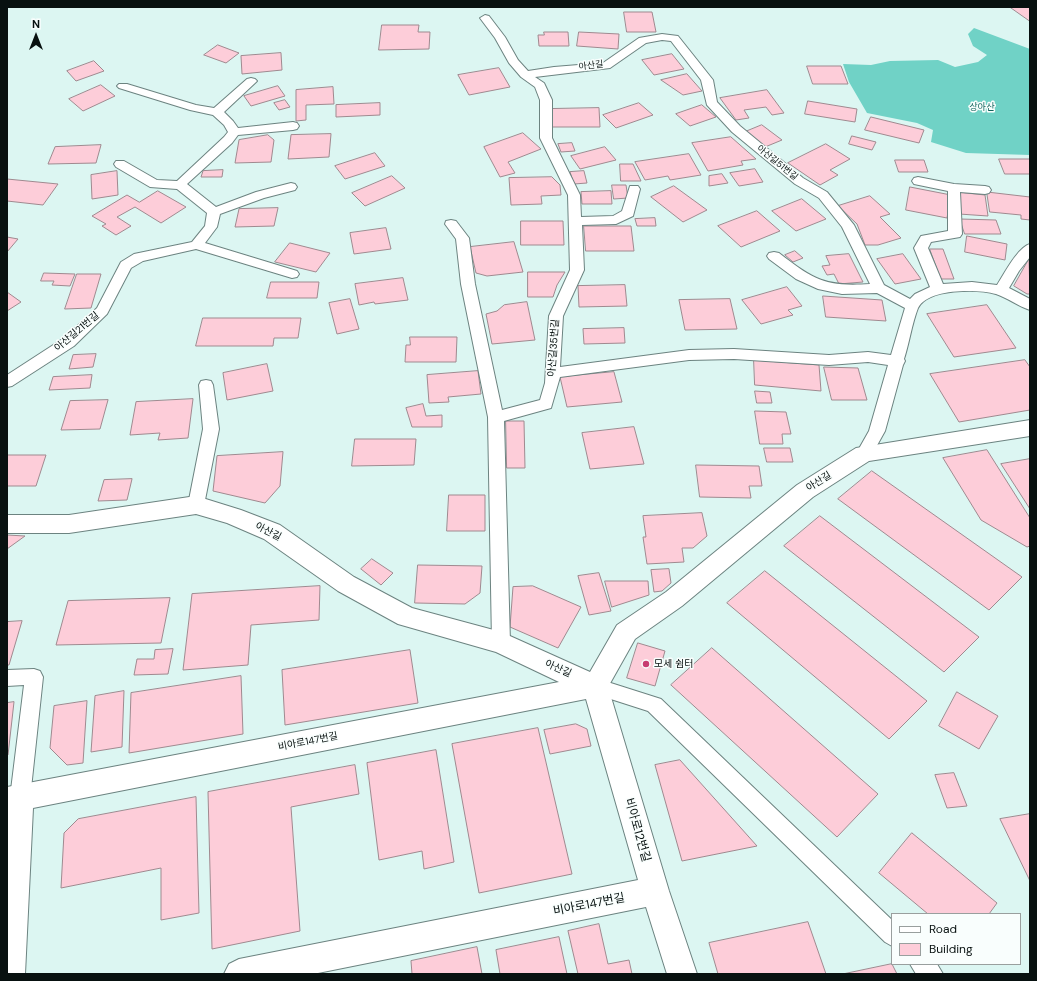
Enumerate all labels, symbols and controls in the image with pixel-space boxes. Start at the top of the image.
north arrow [16,16,56,56]
text: N [32,17,40,31]
street label: 아산길 [578,59,604,73]
park label: 상아산 [970,103,994,113]
street label: 아산길51번길 [754,143,800,183]
street label: 아산길21번길 [52,310,102,354]
street label: 아산길35번길 [546,319,562,377]
street label: 아산길 [804,470,834,494]
street label: 아산길 [253,520,283,544]
street label: 아산길 [543,658,573,680]
place label: 모세 쉼터 [654,658,693,670]
marker: 모세 쉼터 [641,659,651,669]
street label: 비아로147번길 [277,730,339,754]
street label: 비아로12번길 [621,796,653,864]
street label: 비아로147번길 [552,891,626,919]
legend [891,913,1021,965]
text: Road [929,921,957,937]
text: Building [929,941,973,957]

